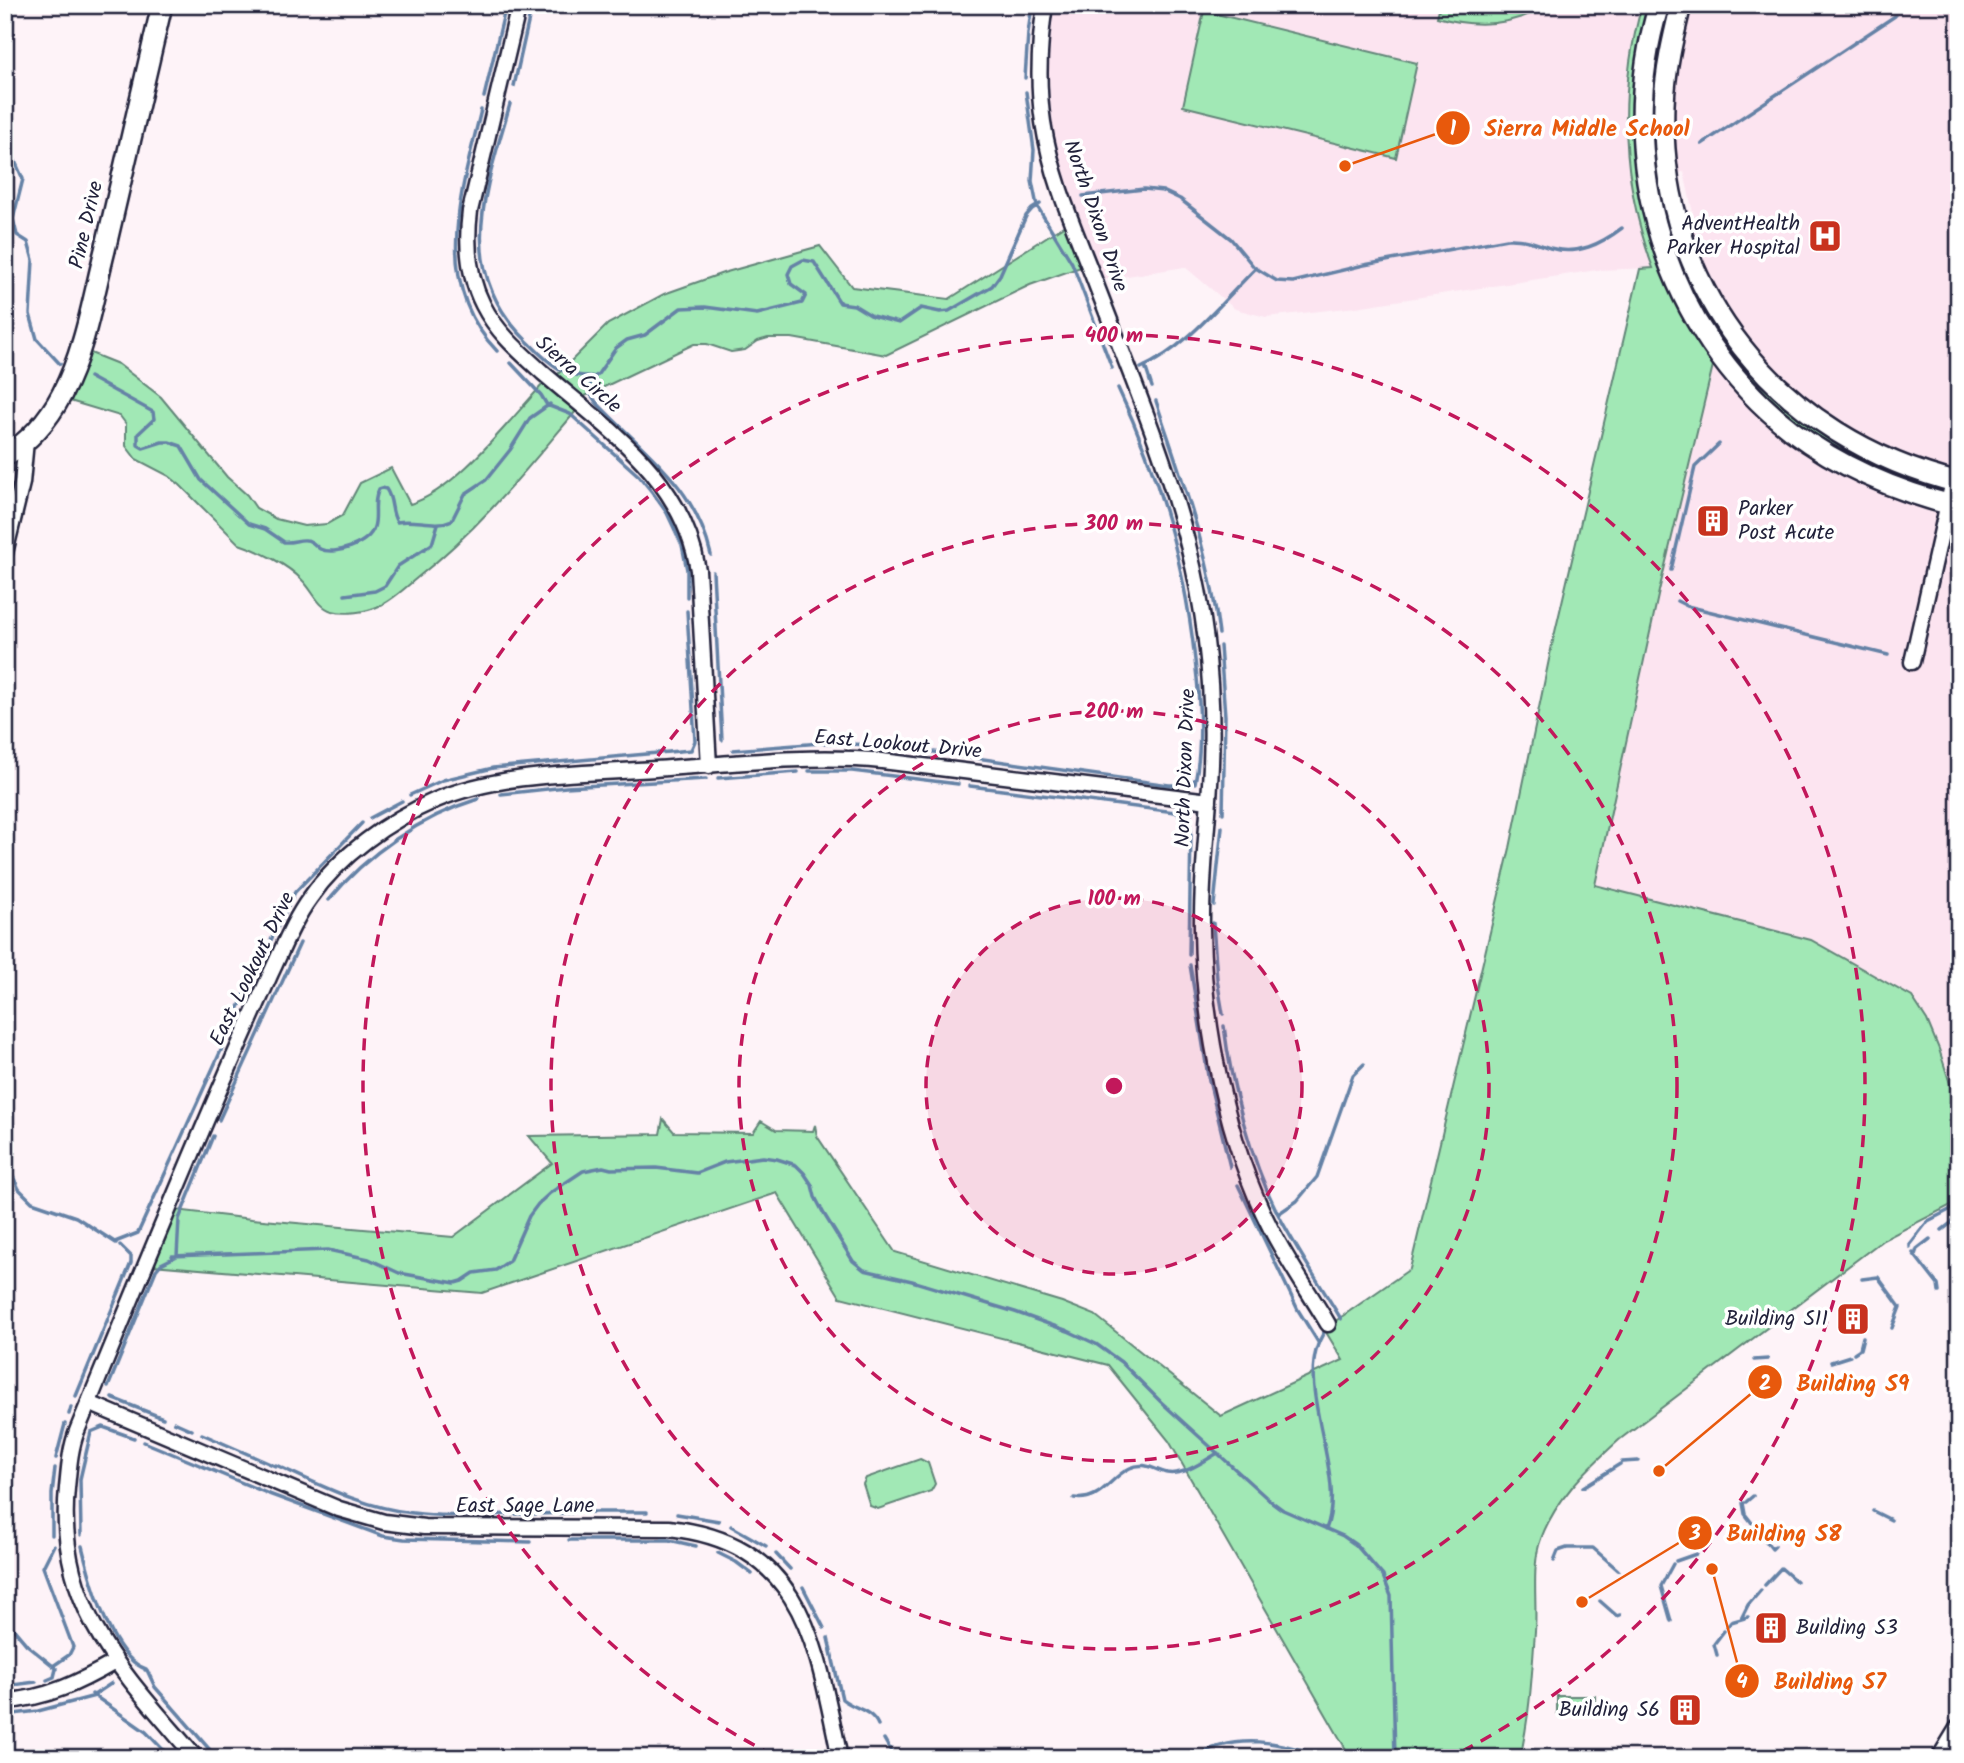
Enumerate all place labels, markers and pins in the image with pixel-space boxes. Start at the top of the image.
callout: Sierra Middle School [1435,106,1704,150]
place label: AdventHealth Parker Hospital [1666,208,1800,265]
hospital icon: AdventHealth Parker Hospital [1806,217,1844,255]
place label: Parker Post Acute [1738,493,1835,550]
building icon: Parker Post Acute [1694,502,1732,540]
centre of rings [1102,1074,1126,1098]
building icon: Building S11 [1834,1300,1872,1338]
place label: Building S11 [1725,1303,1828,1336]
callout: Building S9 [1748,1360,1924,1404]
callout: Building S8 [1678,1511,1856,1555]
building icon: Building S3 [1752,1609,1790,1647]
place label: Building S3 [1796,1612,1898,1645]
callout: Building S7 [1725,1659,1900,1703]
building icon: Building S6 [1666,1691,1704,1729]
place label: Building S6 [1558,1694,1660,1727]

